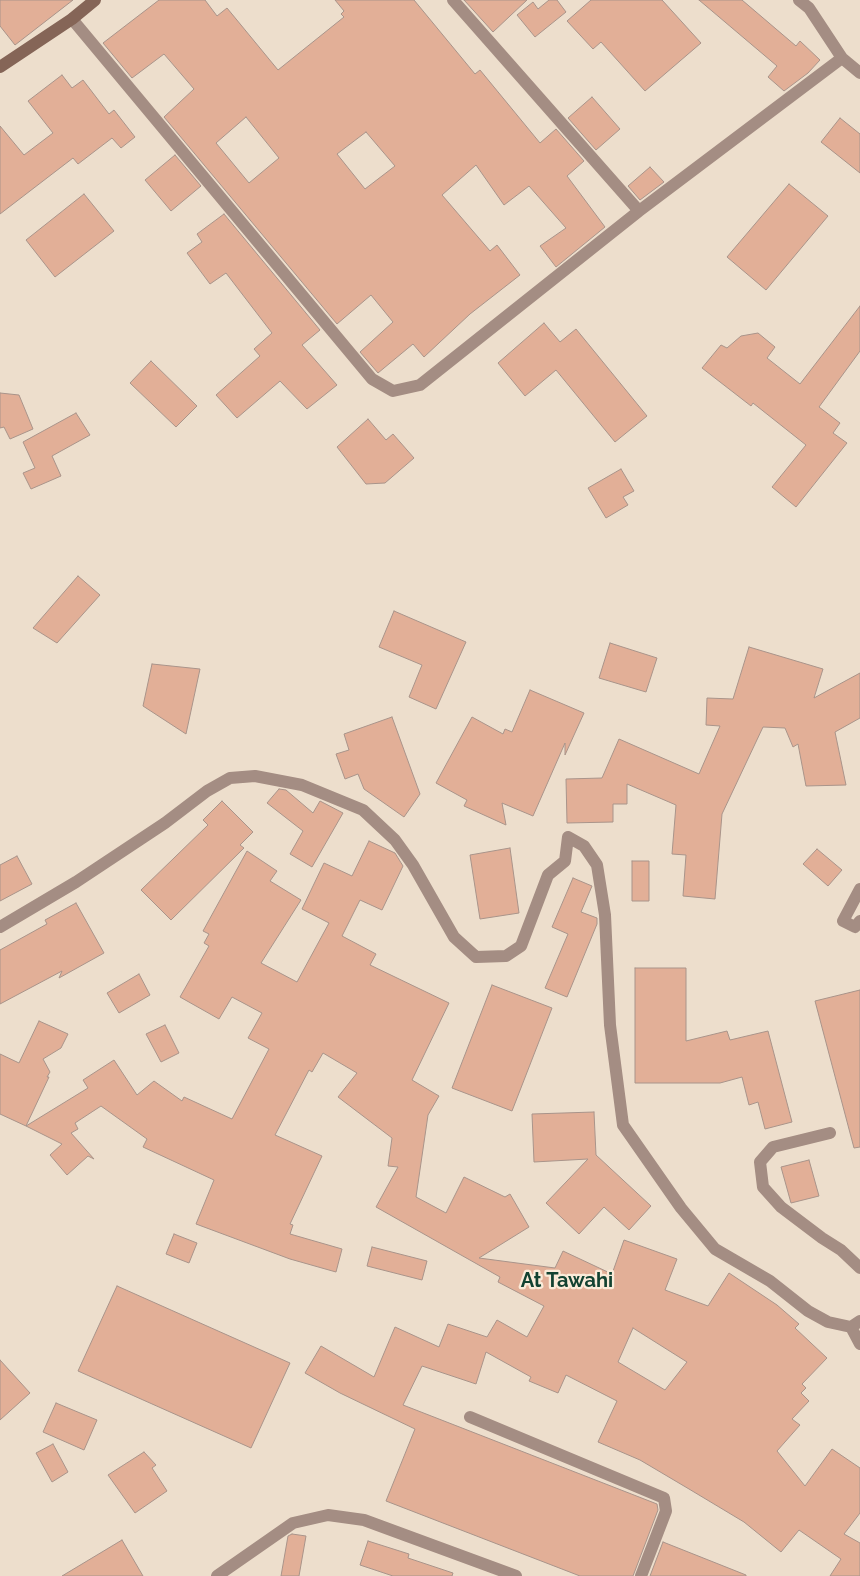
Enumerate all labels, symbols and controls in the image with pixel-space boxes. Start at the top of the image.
district label: At Tawahi [521,1269,613,1293]

